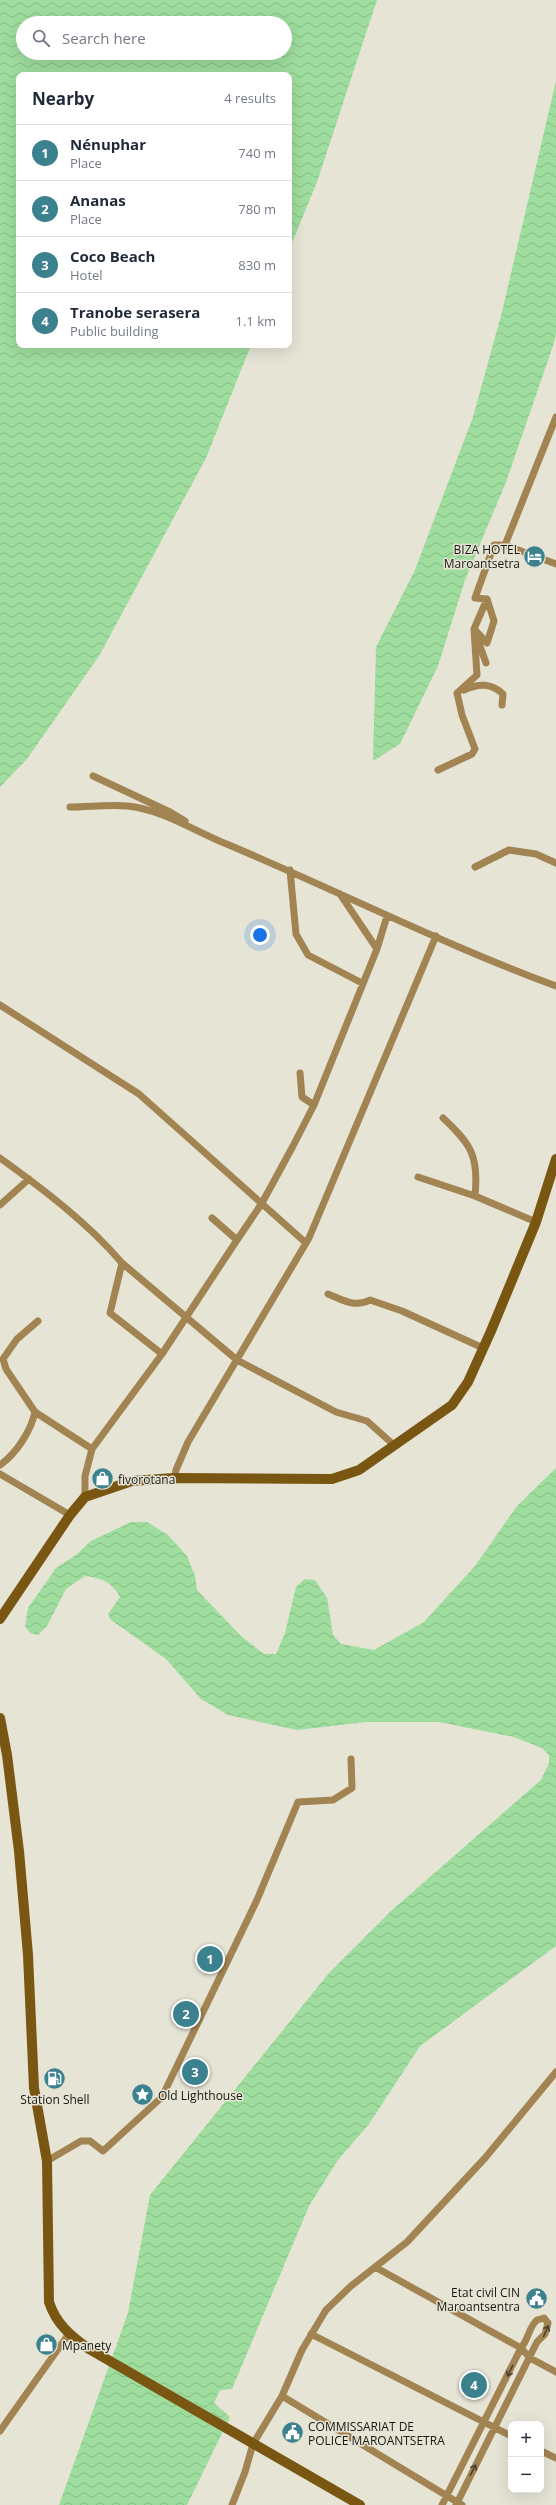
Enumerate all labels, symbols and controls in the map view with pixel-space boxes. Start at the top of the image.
search box [16,16,292,60]
icon: search [30,27,52,49]
text: Search here [62,28,146,48]
text: Nearby [32,87,94,110]
text: 4 results [224,89,276,107]
text: Nénuphar [70,134,146,154]
text: 1 [41,144,49,162]
text: 740 m [238,144,276,162]
text: Place [70,154,102,172]
text: Ananas [70,190,126,210]
text: 2 [41,200,49,218]
text: 780 m [238,200,276,218]
text: Place [70,210,102,228]
text: Coco Beach [70,246,155,266]
text: 3 [41,256,49,274]
text: 830 m [238,256,276,274]
text: Hotel [70,266,103,284]
text: Tranobe serasera [70,302,200,322]
text: 4 [41,312,49,330]
text: 1.1 km [235,312,276,330]
text: Public building [70,322,159,340]
place label: BIZA HOTEL Maroantsetra [444,541,520,572]
hotel icon: BIZA HOTEL Maroantsetra [522,543,548,569]
your location [250,925,270,945]
shop icon: fivorotana [90,1466,116,1492]
place label: fivorotana [118,1471,175,1488]
pin: 1 [197,1944,223,1974]
pin: 2 [173,1999,199,2029]
pin: 3 [182,2057,208,2087]
fuel station icon: Station Shell [42,2065,68,2091]
place icon: Old Lighthouse [129,2082,155,2108]
place label: Old Lighthouse [158,2087,243,2104]
place label: Station Shell [20,2091,90,2108]
place label: Etat civil CIN Maroantsentra [436,2284,520,2315]
public building icon: Etat civil CIN Maroantsentra [523,2286,549,2312]
one-way arrow [542,2325,550,2337]
shop icon: Mpanety [33,2332,59,2358]
place label: Mpanety [62,2337,112,2354]
one-way arrow [506,2365,513,2377]
pin: 4 [461,2370,487,2400]
place label: COMMISSARIAT DE POLICE MAROANTSETRA [308,2418,445,2449]
public building icon: COMMISSARIAT DE POLICE MAROANTSETRA [279,2420,305,2446]
map controls [508,2421,544,2493]
button: + [508,2421,544,2457]
button: − [508,2457,544,2493]
one-way arrow [470,2464,477,2476]

